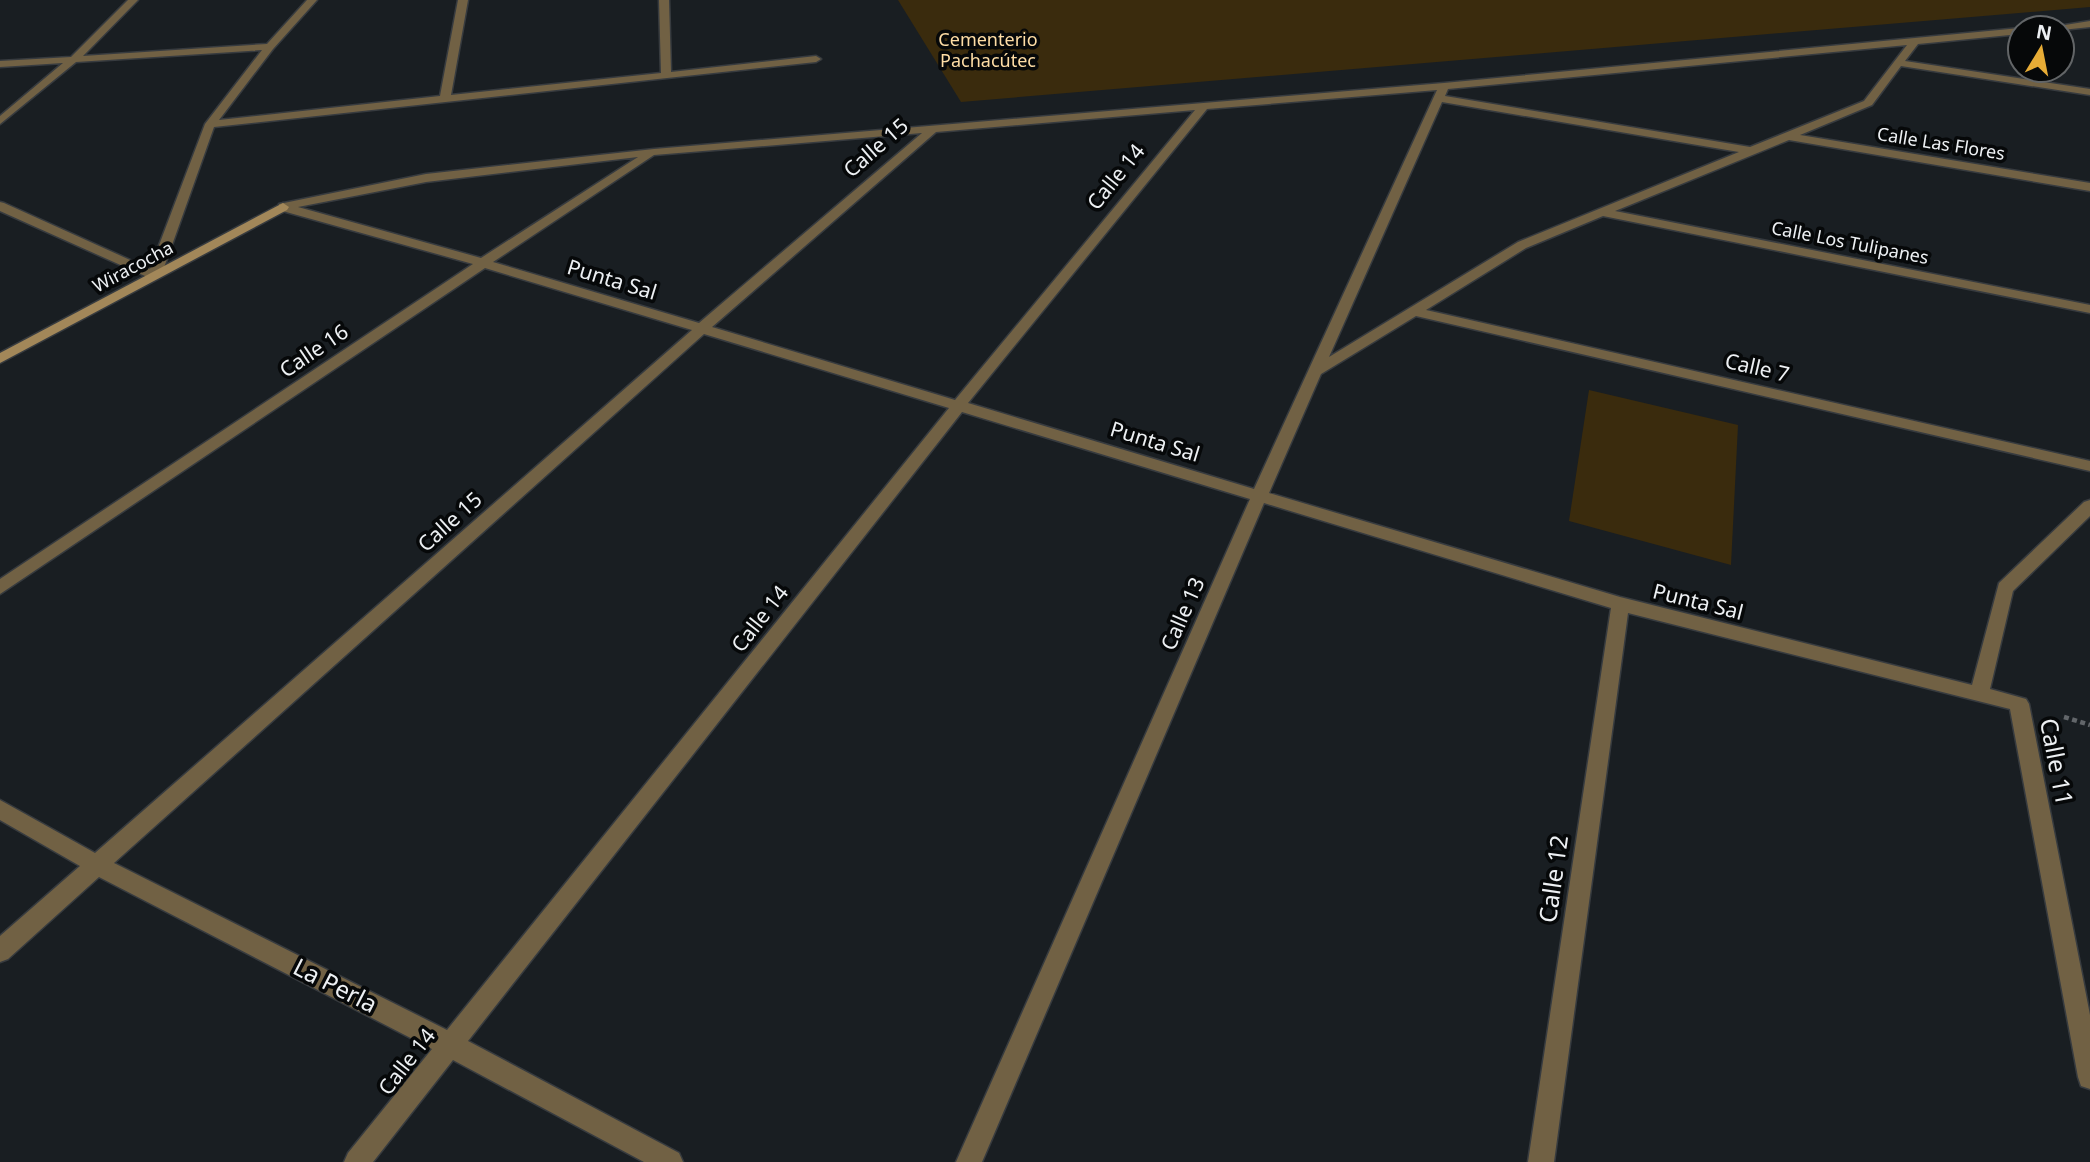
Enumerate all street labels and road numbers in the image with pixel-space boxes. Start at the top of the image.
street label: Calle 15 [837,111,914,183]
street label: Calle Las Flores [1875,121,2007,165]
street label: Calle 14 [1080,138,1150,215]
street label: Calle Los Tulipanes [1769,215,1931,269]
street label: Wiracocha [88,235,177,297]
street label: Punta Sal [564,252,660,306]
street label: Calle 16 [274,317,353,383]
street label: Calle 7 [1722,346,1792,388]
street label: Punta Sal [1107,414,1203,468]
street label: Calle 15 [411,485,487,557]
street label: Calle 13 [1154,573,1211,655]
street label: Punta Sal [1650,576,1746,626]
street label: Calle 14 [724,579,794,657]
street label: Calle 11 [2033,715,2082,808]
street label: Calle 12 [1530,833,1575,925]
street label: La Perla [288,950,383,1020]
street label: Calle 14 [371,1022,441,1100]

